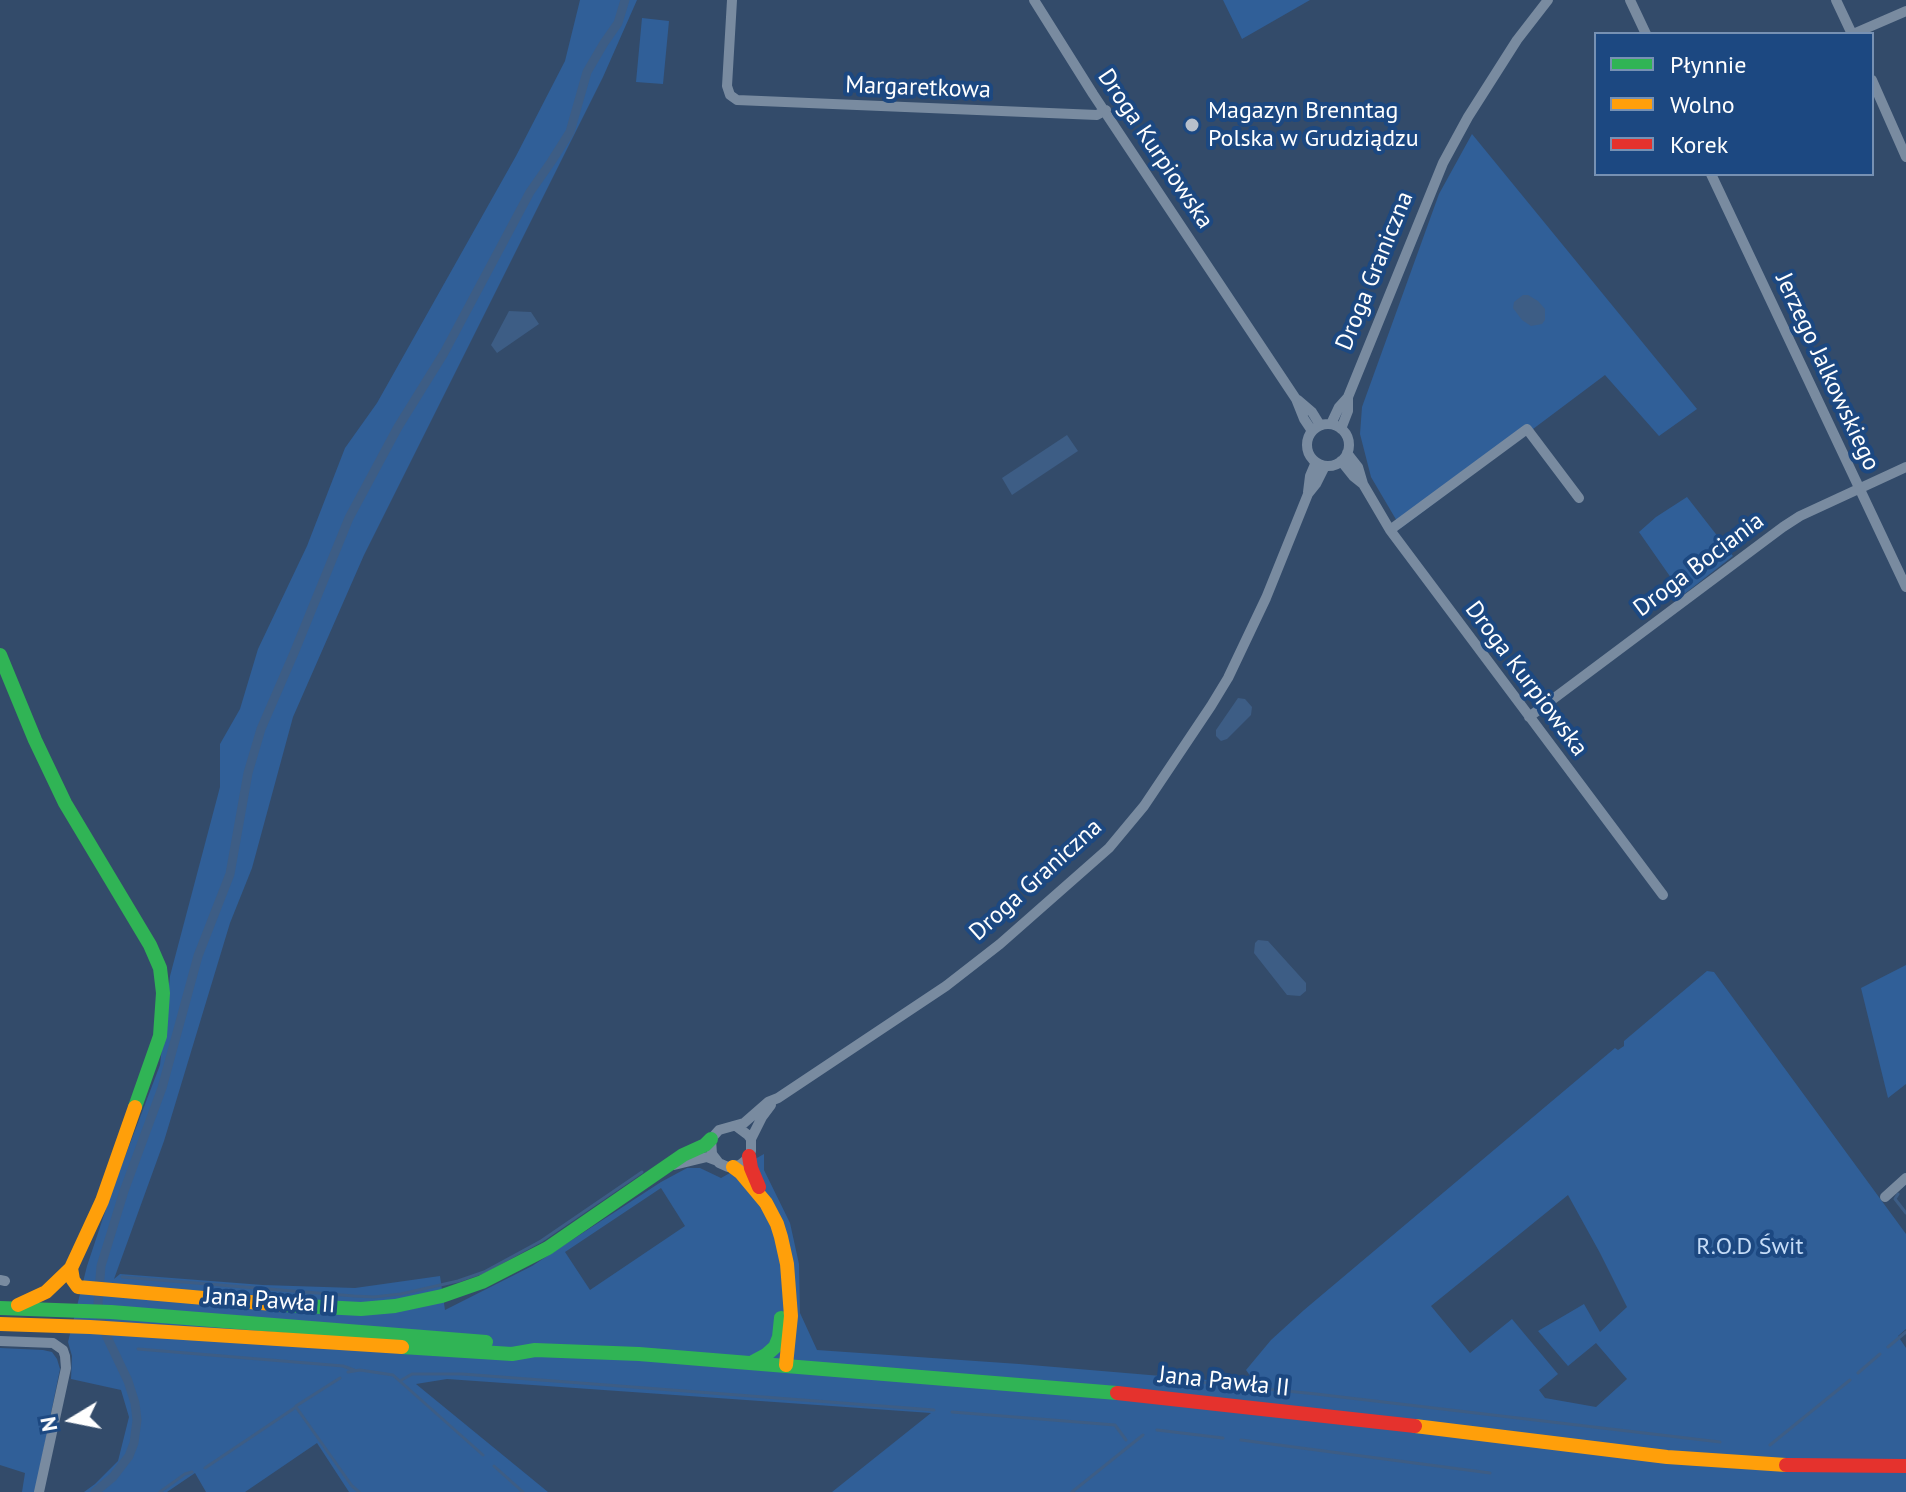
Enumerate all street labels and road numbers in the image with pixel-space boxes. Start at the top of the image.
street label: Droga Kurpiowska [1091,64,1219,234]
street label: Margaretkowa [845,71,991,105]
street label: Droga Graniczna [1330,188,1420,354]
street label: Jerzego Jalkowskiego [1769,269,1885,475]
street label: Droga Bociania [1628,507,1770,623]
street label: Droga Kurpiowska [1458,596,1594,762]
street label: Droga Graniczna [964,813,1108,947]
street label: Jana Pawła II [203,1282,337,1320]
street label: Jana Pawła II [1157,1361,1291,1403]

